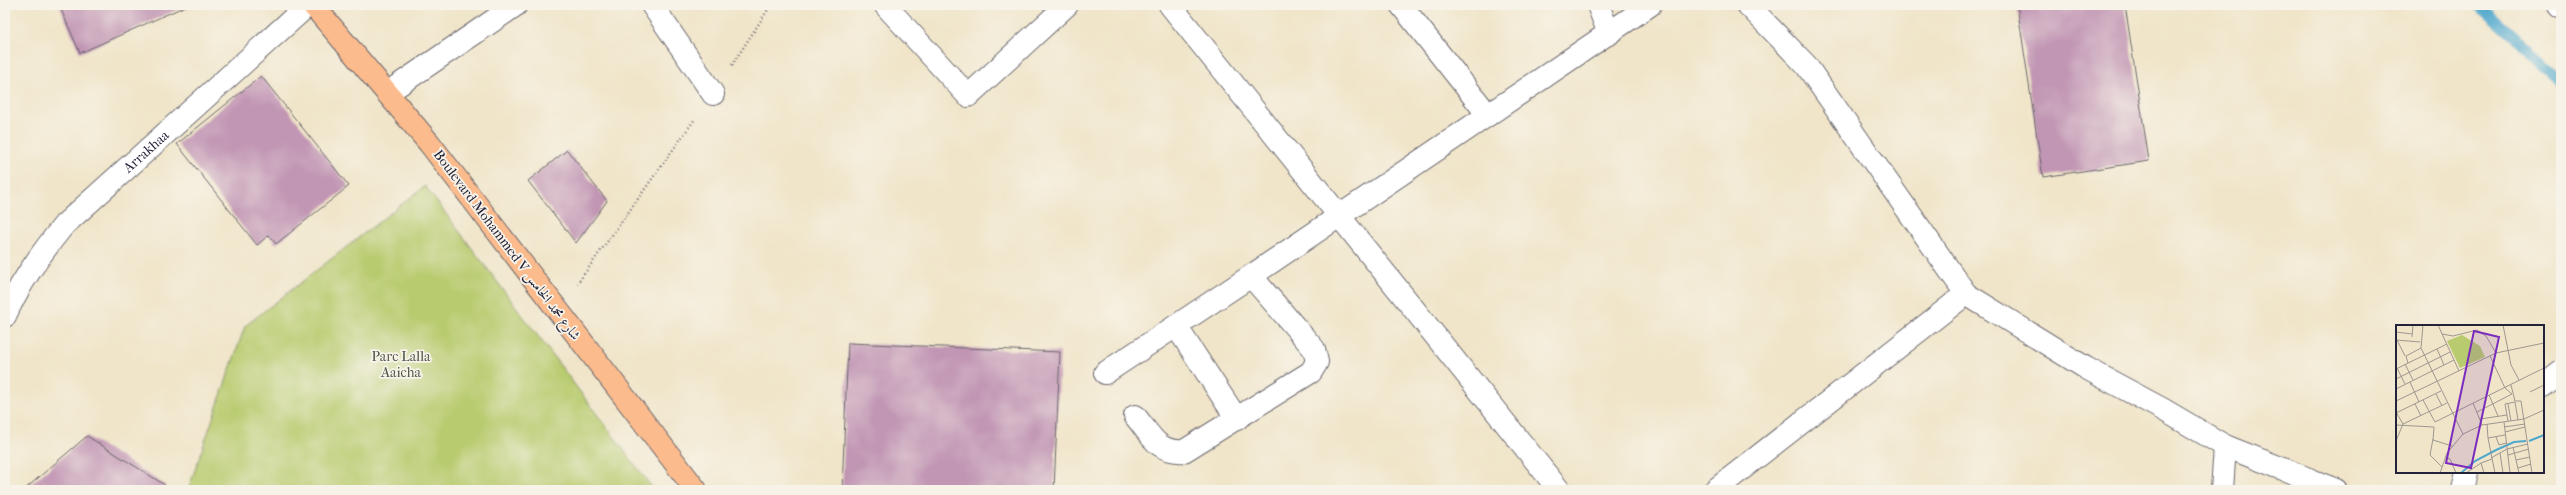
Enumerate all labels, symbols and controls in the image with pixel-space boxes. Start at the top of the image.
street label: Arrakhaa [119,126,173,177]
street label: Boulevard Mohammed V شارع محمد الخامس [427,146,584,345]
inset map [2396,325,2544,473]
park label: Parc Lalla Aaicha [371,348,431,381]

